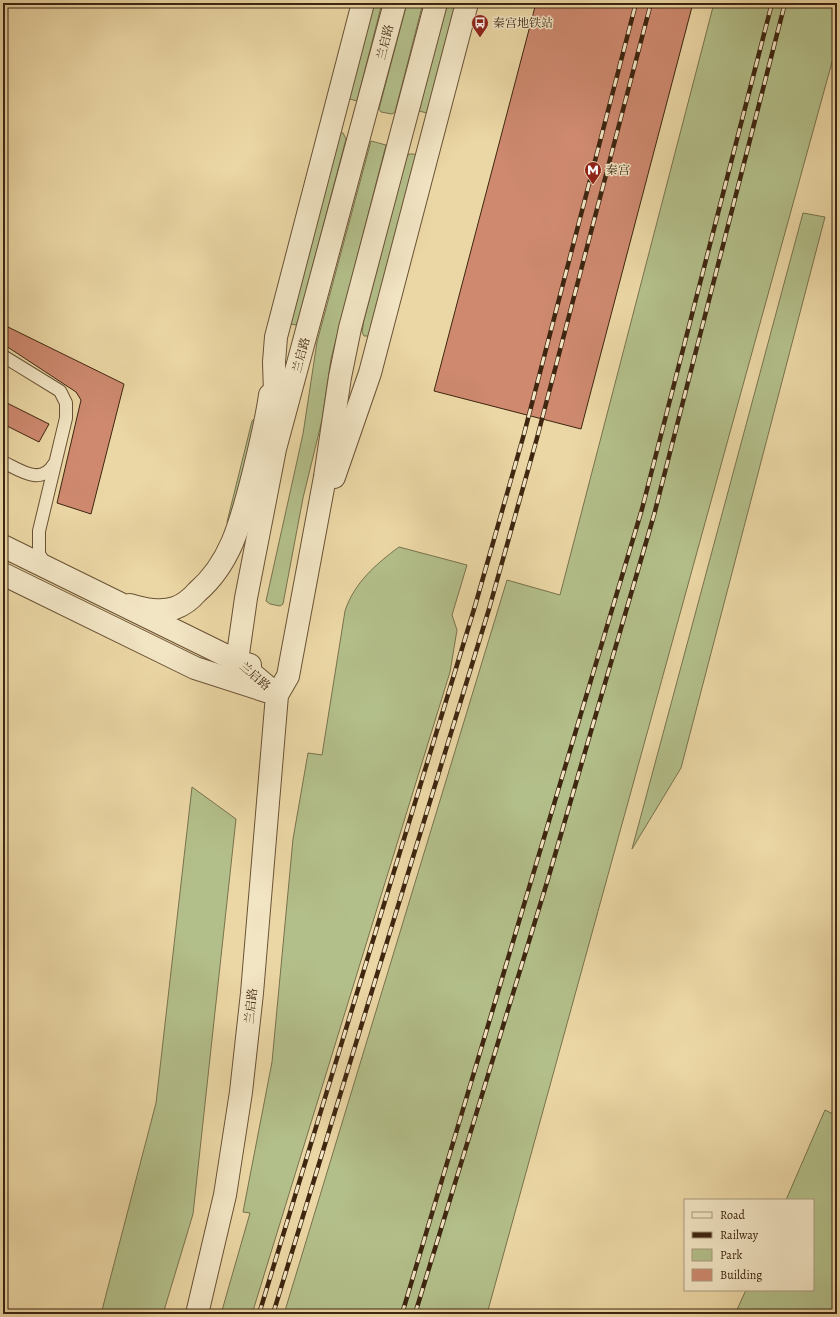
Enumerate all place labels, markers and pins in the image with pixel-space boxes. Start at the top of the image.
bus stop icon: 秦宫地铁站 [470,13,490,38]
place label: 秦宫地铁站 [493,15,553,31]
metro station icon: 秦宫 [583,160,603,185]
place label: 秦宫 [606,162,630,178]

